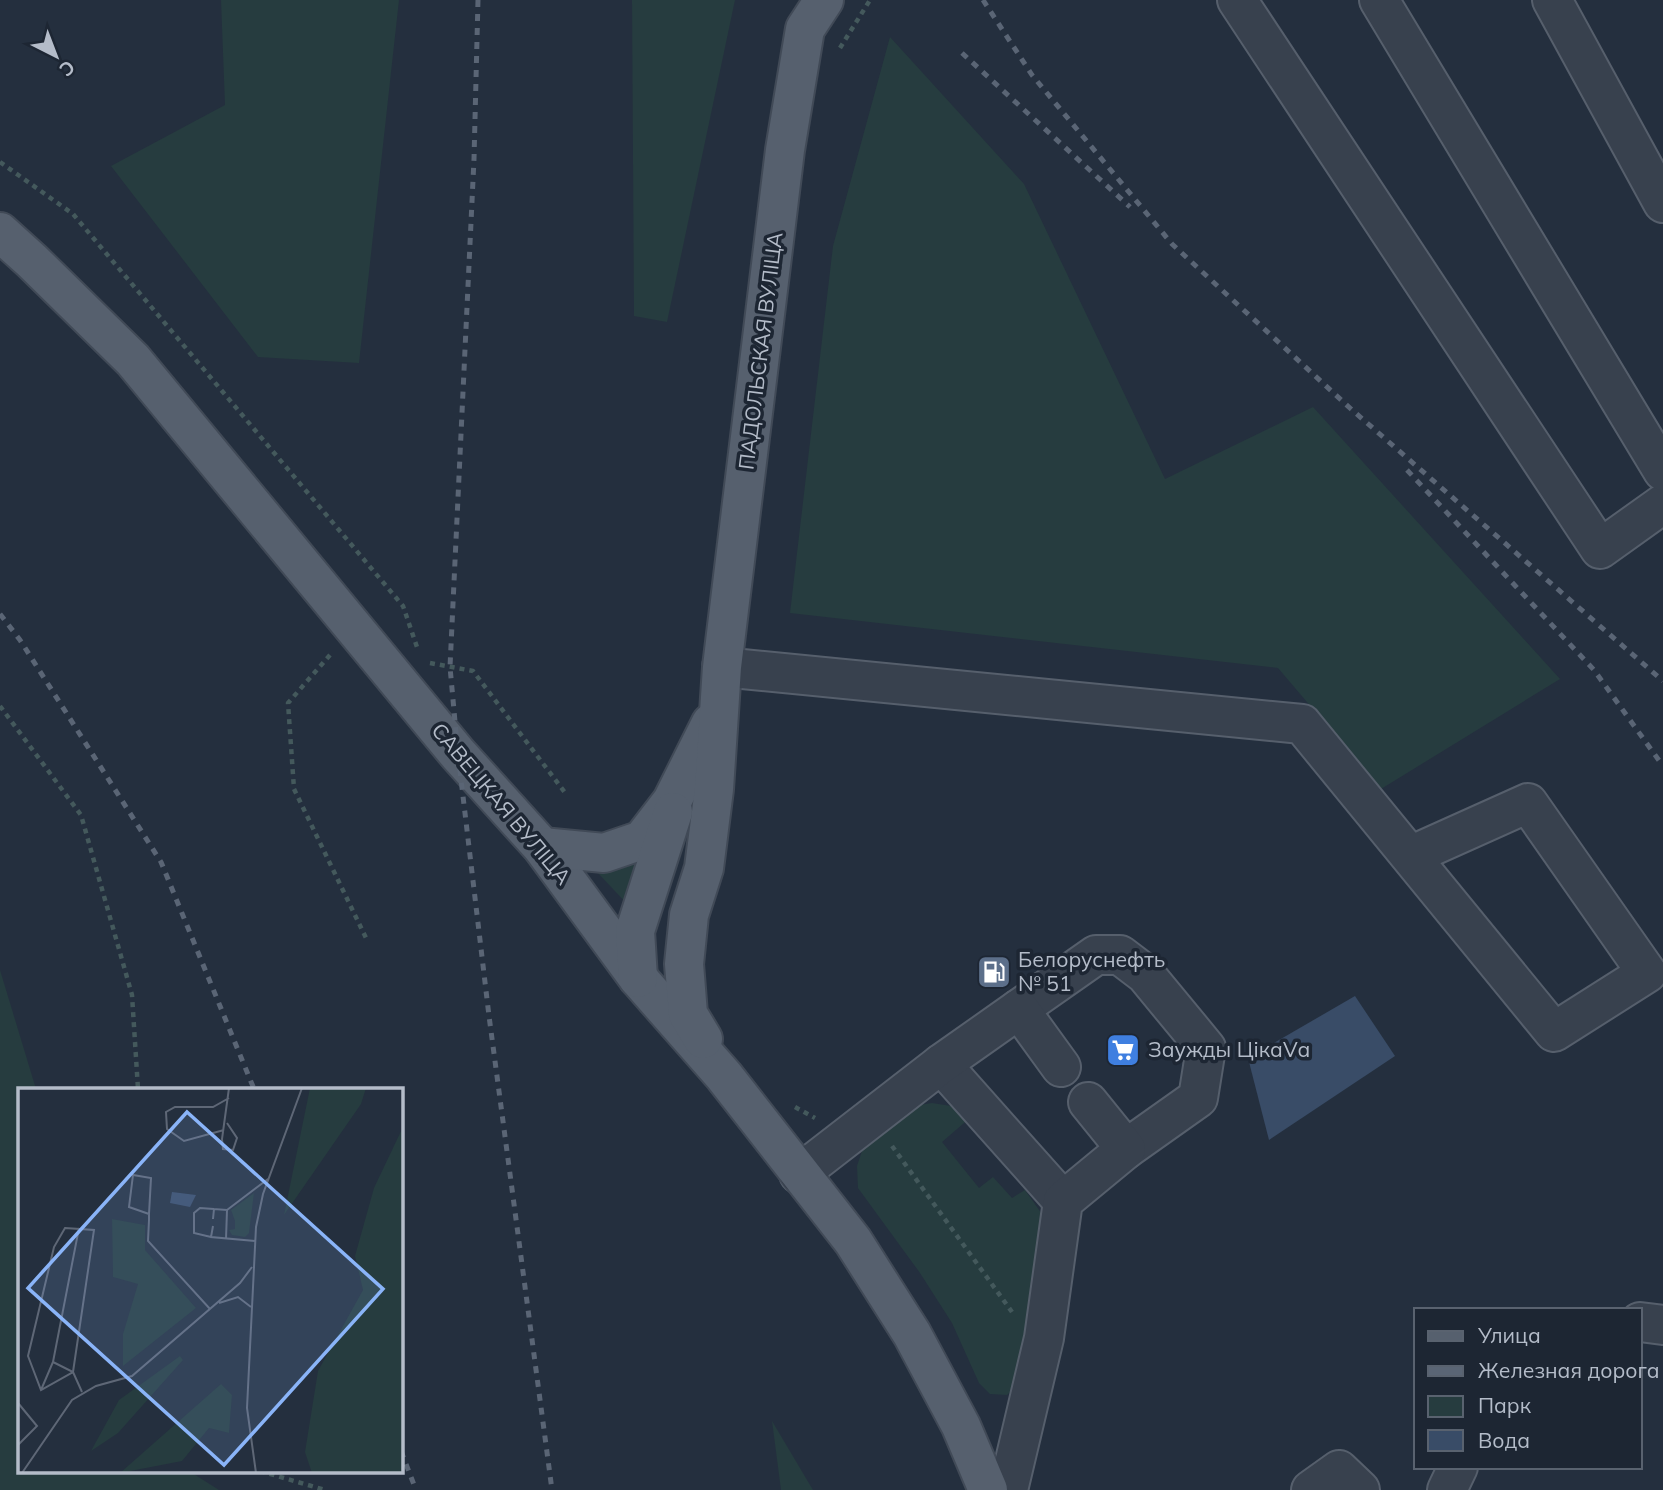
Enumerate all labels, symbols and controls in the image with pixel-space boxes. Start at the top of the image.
north arrow [21,21,91,91]
text: С [55,55,80,82]
street label: ПАДОЛЬСКАЯ ВУЛІЦА [733,230,788,471]
street label: САВЕЦКАЯ ВУЛІЦА [427,717,577,890]
place label: Белоруснефть № 51 [1018,946,1165,996]
fuel station icon: Белоруснефть № 51 [975,953,1013,991]
supermarket icon: Заужды ЦікаVа [1104,1031,1142,1069]
place label: Заужды ЦікаVа [1148,1036,1310,1062]
inset map [18,1088,402,1472]
legend [1414,1308,1642,1469]
text: Улица [1477,1322,1541,1348]
text: Железная дорога [1478,1357,1660,1383]
text: Парк [1478,1392,1532,1418]
text: Вода [1478,1427,1530,1453]

